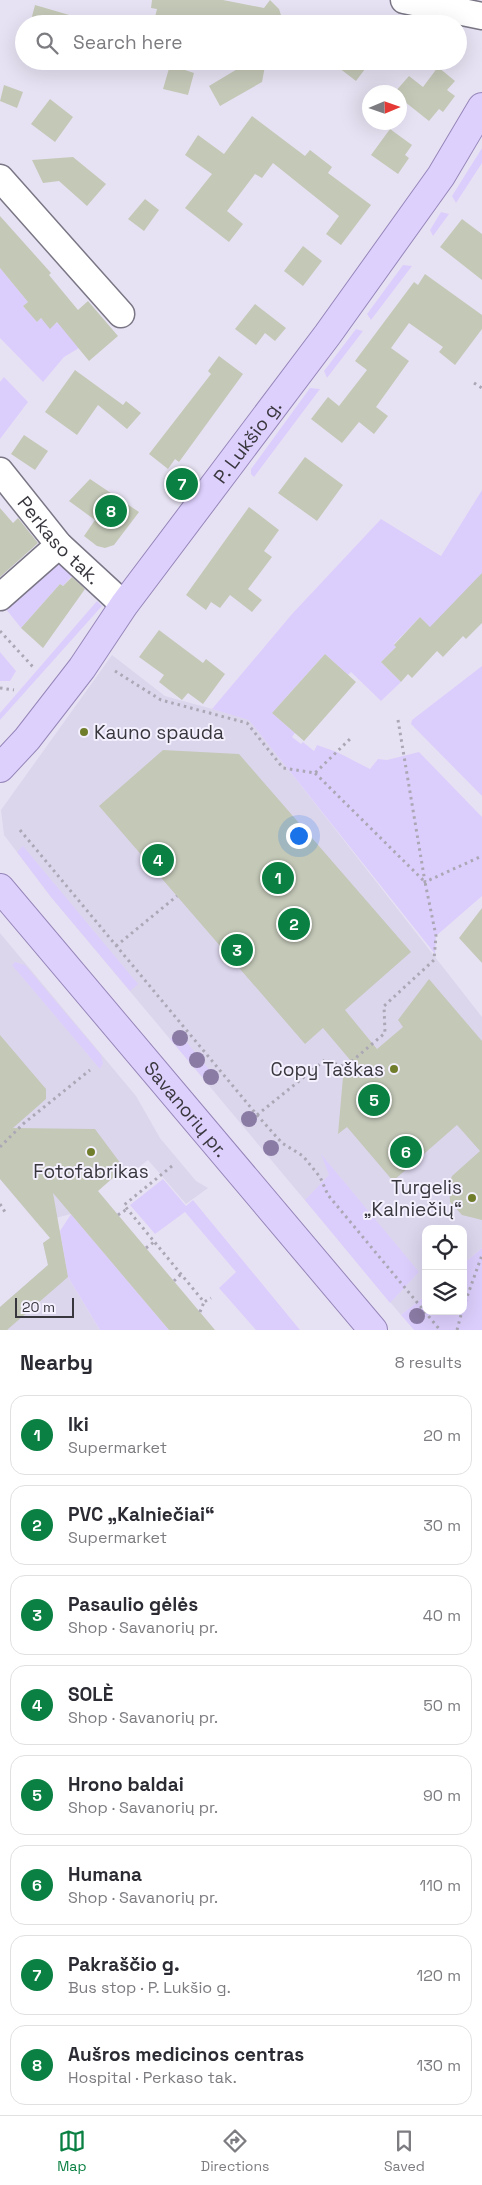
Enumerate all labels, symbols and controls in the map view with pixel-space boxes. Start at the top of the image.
search box [15,15,467,70]
icon: search [33,29,61,57]
text: Search here [73,30,183,55]
north arrow [362,85,407,130]
street label: P. Lukšio g. [208,394,287,488]
pin: 7 [166,465,198,503]
street label: Perkaso tak. [12,491,106,590]
pin: 8 [95,492,127,530]
place label: Kauno spauda [94,720,224,745]
marker: Kauno spauda [78,726,90,738]
your location [286,823,312,849]
pin: 4 [142,841,174,879]
pin: 1 [262,859,294,897]
pin: 2 [278,905,310,943]
pin: 3 [221,931,253,969]
street label: Savanorių pr. [139,1056,234,1162]
place label: Copy Taškas [271,1057,384,1082]
marker: Copy Taškas [388,1063,400,1075]
pin: 5 [358,1081,390,1119]
pin: 6 [390,1133,422,1171]
marker: Fotofabrikas [85,1146,97,1158]
place label: Fotofabrikas [33,1159,149,1184]
place label: Turgelis „Kalniečių“ [363,1175,462,1222]
marker: Turgelis „Kalniečių“ [466,1192,478,1204]
map controls [422,1225,467,1315]
button: locate [422,1225,467,1270]
button: layers [422,1270,467,1315]
scale bar [15,1295,74,1318]
text: 20 m [22,1298,55,1316]
text: Nearby [20,1349,93,1376]
text: 8 results [395,1352,462,1373]
text: Iki [68,1412,89,1437]
text: 1 [33,1425,41,1446]
text: 20 m [423,1425,461,1446]
text: Supermarket [68,1437,167,1458]
text: PVC „Kalniečiai“ [68,1502,215,1527]
text: 2 [32,1515,42,1536]
text: 30 m [423,1515,461,1536]
text: Supermarket [68,1527,167,1548]
text: Pasaulio gėlės [68,1592,198,1617]
text: 3 [32,1605,42,1626]
text: 40 m [423,1605,461,1626]
text: Shop · Savanorių pr. [68,1617,218,1638]
text: SOLÈ [68,1682,113,1707]
text: 4 [32,1695,42,1716]
text: 50 m [423,1695,461,1716]
text: Shop · Savanorių pr. [68,1707,218,1728]
text: Hrono baldai [68,1772,184,1797]
text: 5 [32,1785,42,1806]
text: 90 m [423,1785,461,1806]
text: Shop · Savanorių pr. [68,1797,218,1818]
text: Humana [68,1862,142,1887]
text: 6 [32,1875,42,1896]
text: 110 m [419,1875,461,1896]
text: Shop · Savanorių pr. [68,1887,218,1908]
text: Pakraščio g. [68,1952,180,1977]
text: 7 [33,1965,41,1986]
text: 120 m [417,1965,461,1986]
text: Bus stop · P. Lukšio g. [68,1977,231,1998]
text: Aušros medicinos centras [68,2042,304,2067]
text: 8 [32,2055,42,2076]
text: 130 m [417,2055,461,2076]
text: Hospital · Perkaso tak. [68,2067,237,2088]
tab: Map [57,2127,86,2175]
tab: Directions [201,2127,269,2175]
tab: Saved [384,2127,425,2175]

